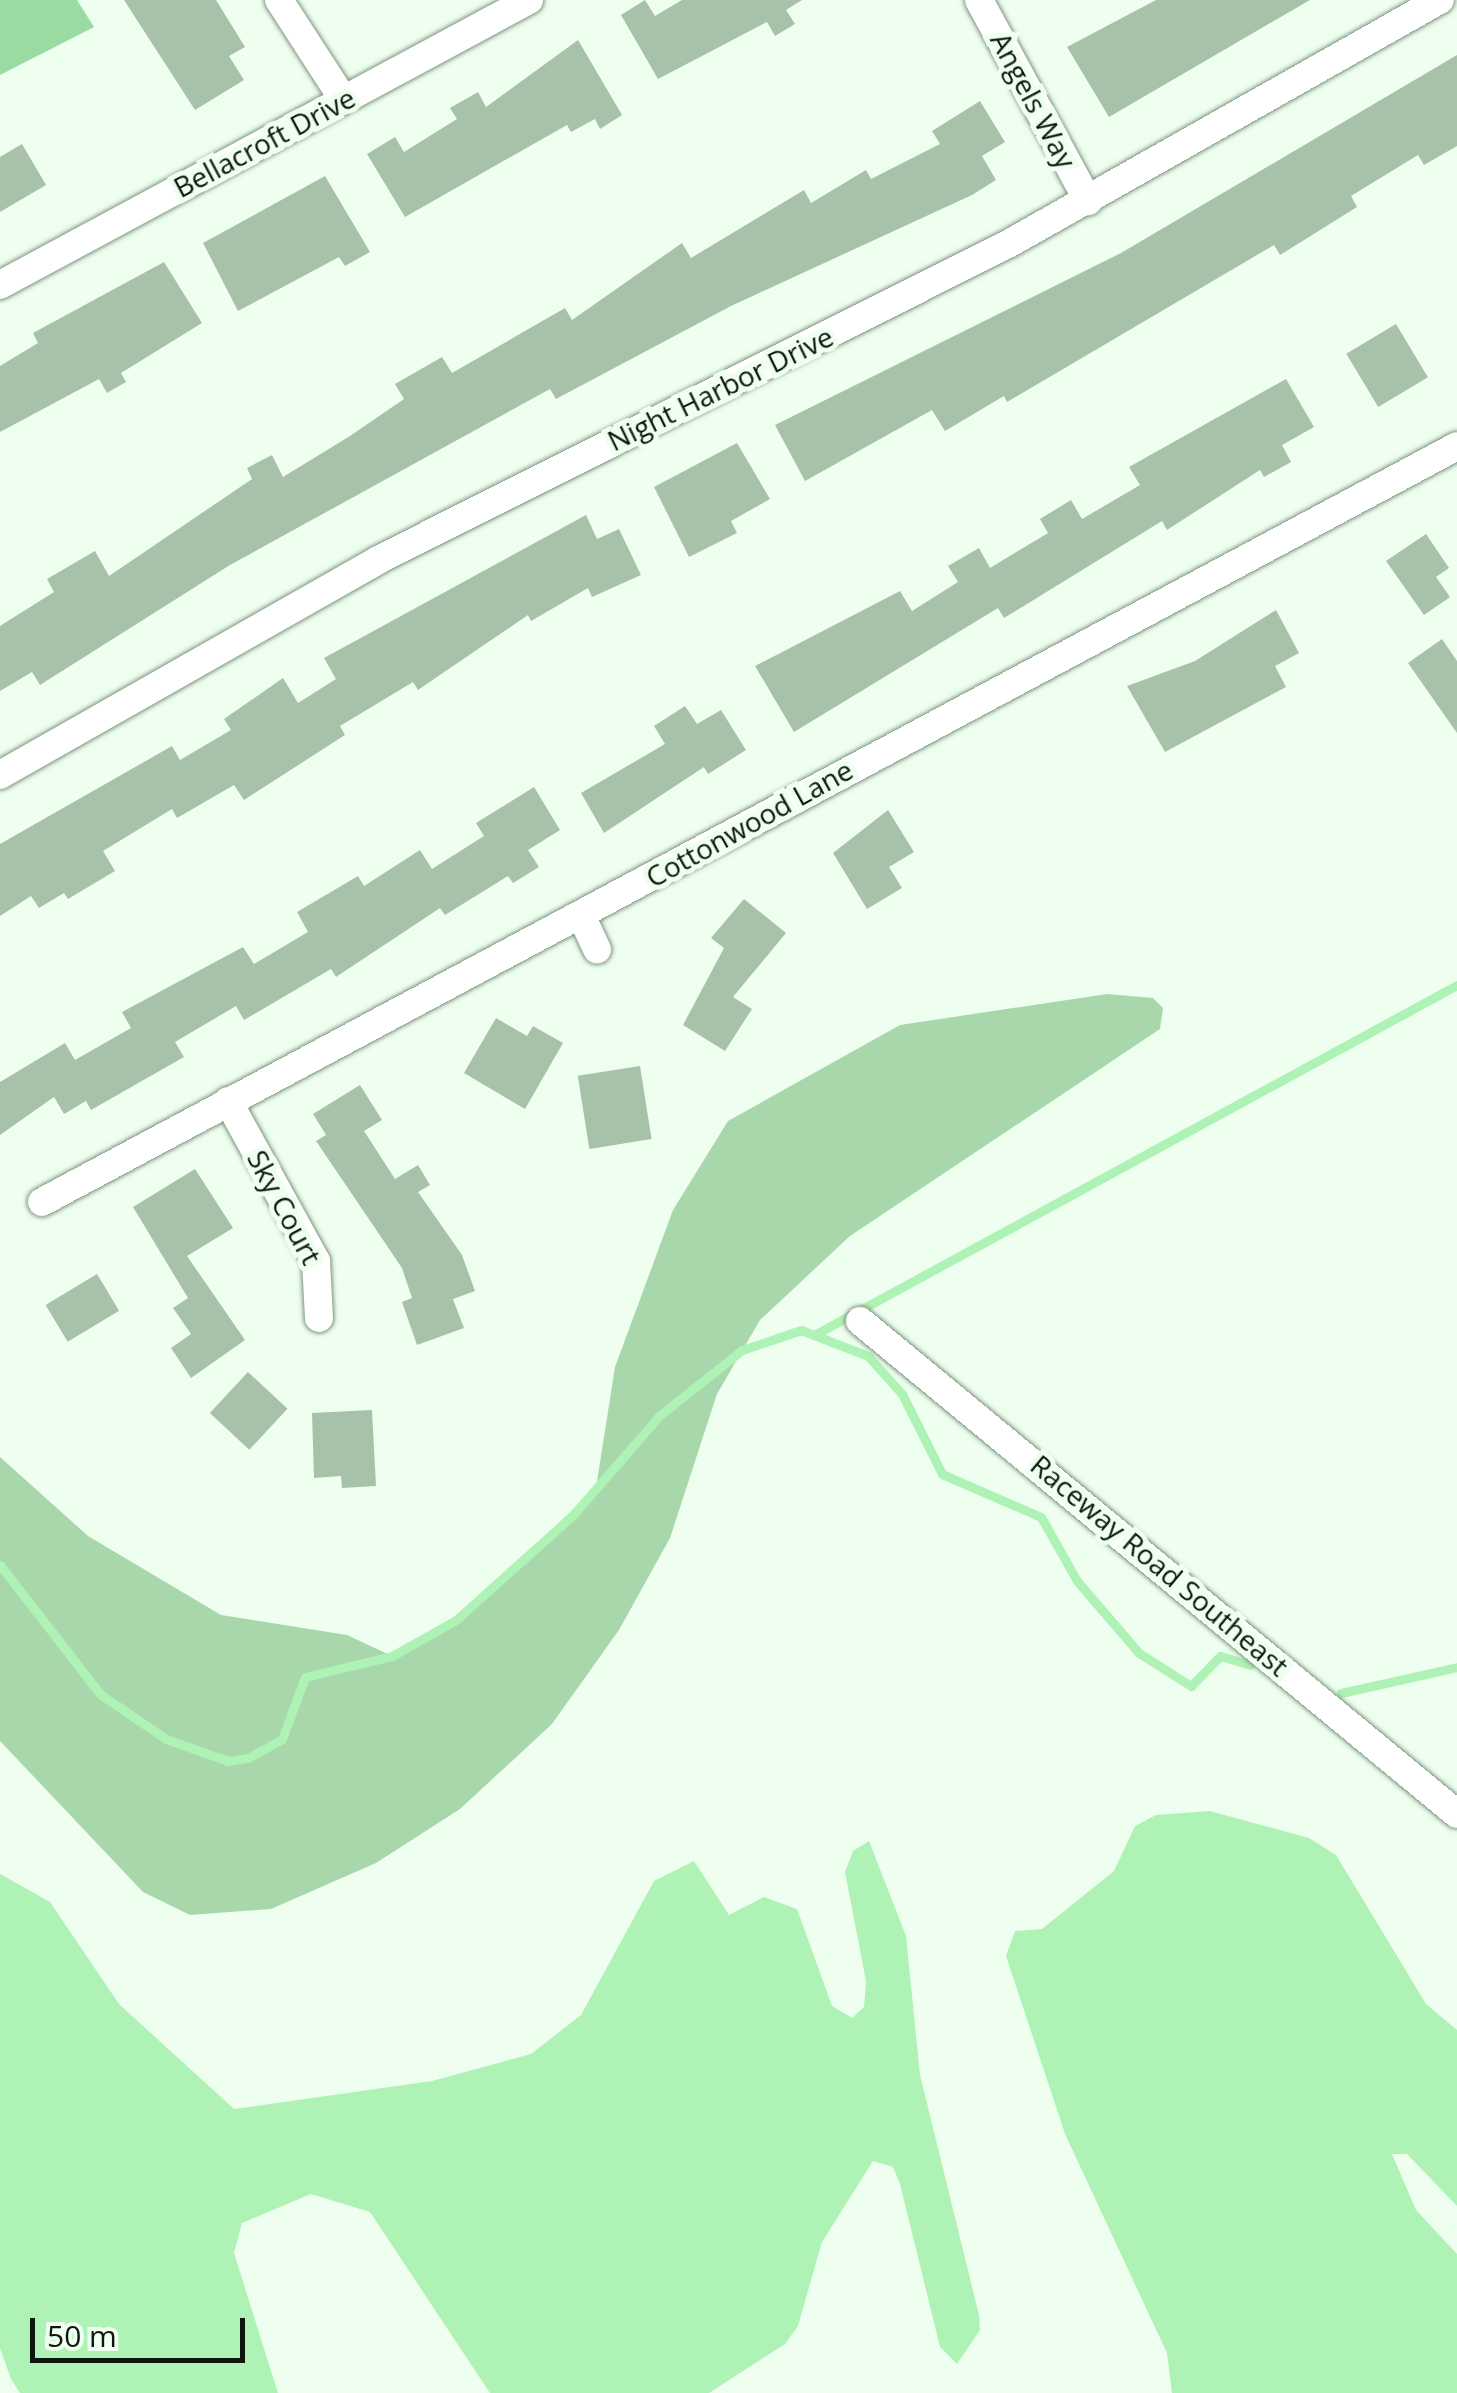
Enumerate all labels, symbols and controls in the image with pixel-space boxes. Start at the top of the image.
street label: Angels Way [984,26,1084,174]
street label: Bellacroft Drive [168,80,360,204]
street label: Night Harbor Drive [602,319,838,457]
street label: Cottonwood Lane [640,752,858,894]
street label: Sky Court [241,1144,329,1270]
street label: Raceway Road Southeast [1024,1447,1296,1683]
scale bar [35,2298,250,2360]
text: 50 m [47,2315,117,2356]

